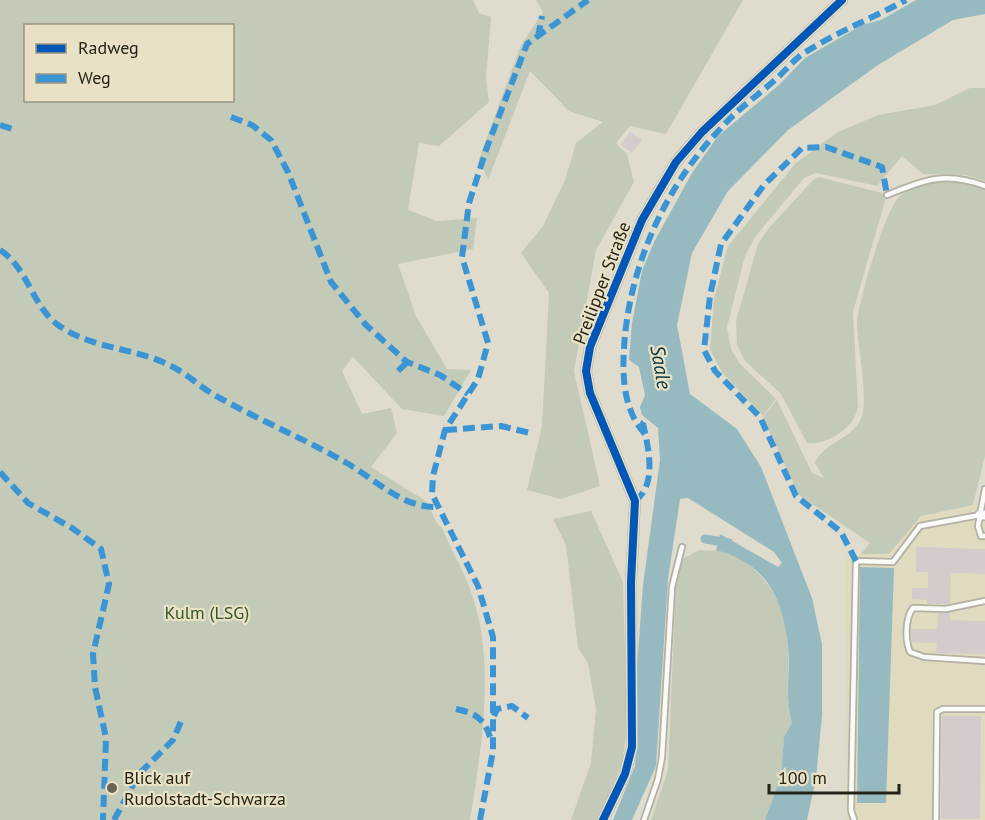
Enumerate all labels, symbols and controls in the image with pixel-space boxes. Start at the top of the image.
legend [24,24,234,102]
text: Radweg [78,36,139,59]
text: Weg [78,66,111,89]
street label: Preilipper Straße [568,218,636,347]
water label: Saale [644,343,678,392]
park label: Kulm (LSG) [165,601,249,624]
scale bar [769,757,900,795]
place label: Blick auf Rudolstadt-Schwarza [124,766,286,810]
text: 100 m [778,766,827,789]
marker: Blick auf Rudolstadt-Schwarza [105,781,119,795]

